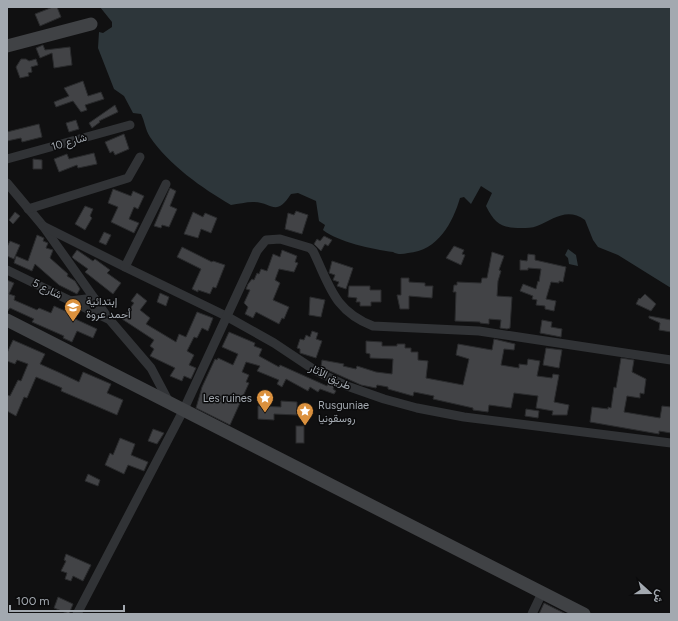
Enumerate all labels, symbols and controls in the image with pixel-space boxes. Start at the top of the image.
street label: شارع 10 [50,131,89,154]
street label: شارع 5 [30,276,64,303]
place label: إبتدائية أحمد عروة [86,295,131,321]
school or university icon: إبتدائية أحمد عروة [63,297,83,322]
street label: طريق الآثار [306,361,353,393]
place icon: Les ruines [255,388,275,413]
place label: Les ruines [203,392,252,405]
place label: Rusguniae روسقونيا [318,399,369,425]
place icon: Rusguniae روسقونيا [295,401,315,426]
north arrow [630,573,670,613]
scale bar [10,587,124,613]
text: ش [650,588,667,605]
text: 100 m [16,594,50,608]

